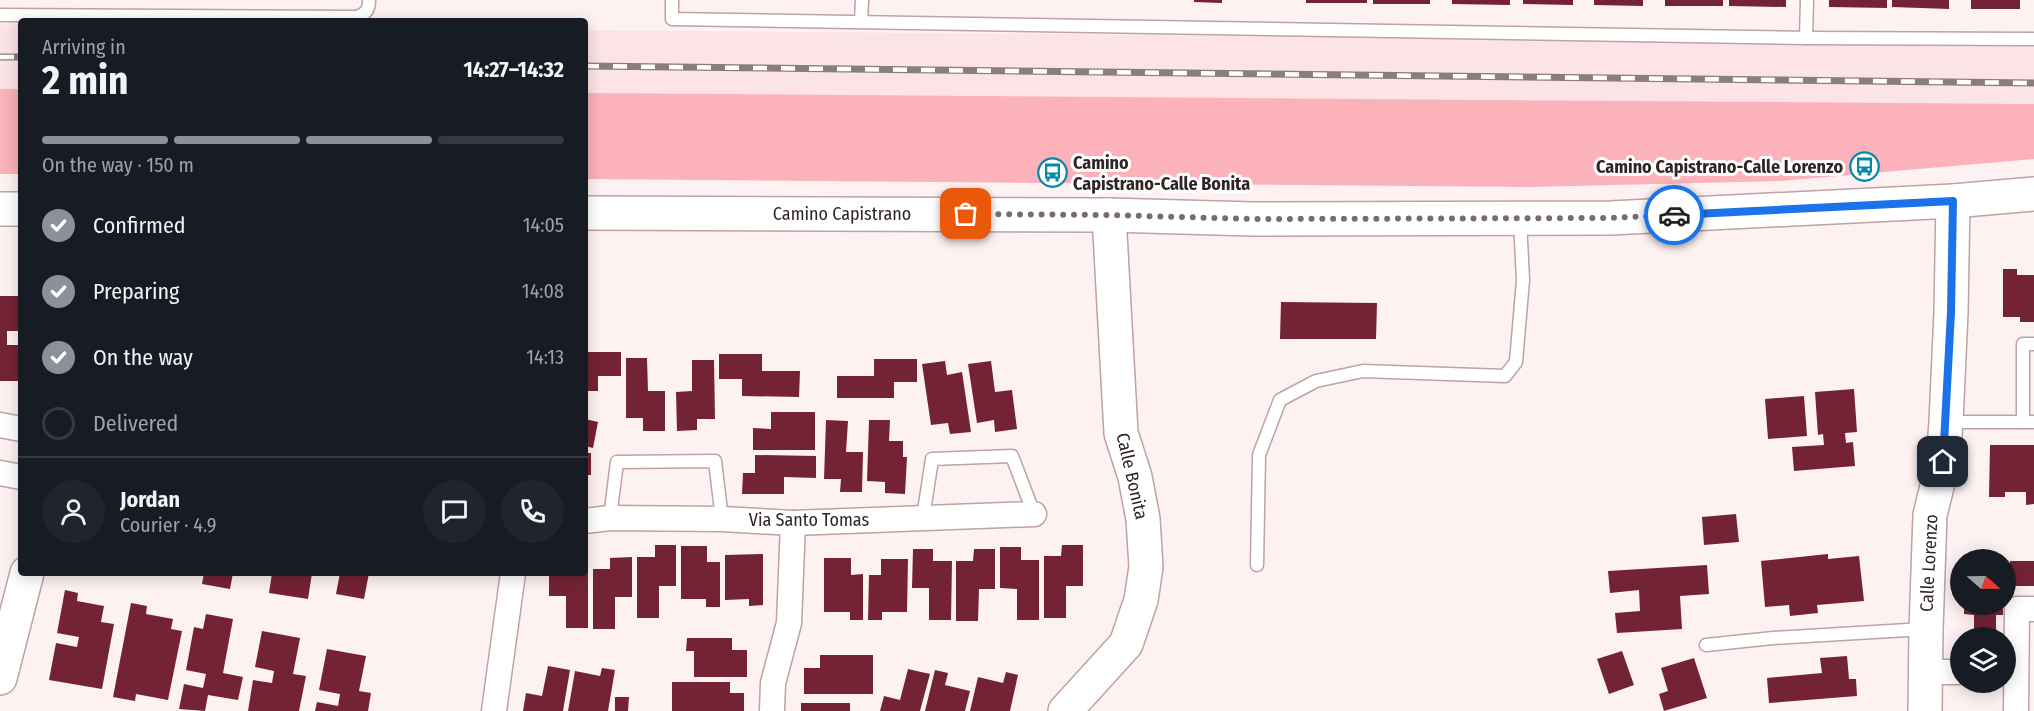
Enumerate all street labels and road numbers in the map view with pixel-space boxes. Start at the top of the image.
street label: Camino Capistrano [773,203,911,225]
street label: Calle Bonita [1111,431,1153,522]
street label: Via Santo Tomas [749,509,869,531]
street label: Calle Lorenzo [1915,514,1943,612]

